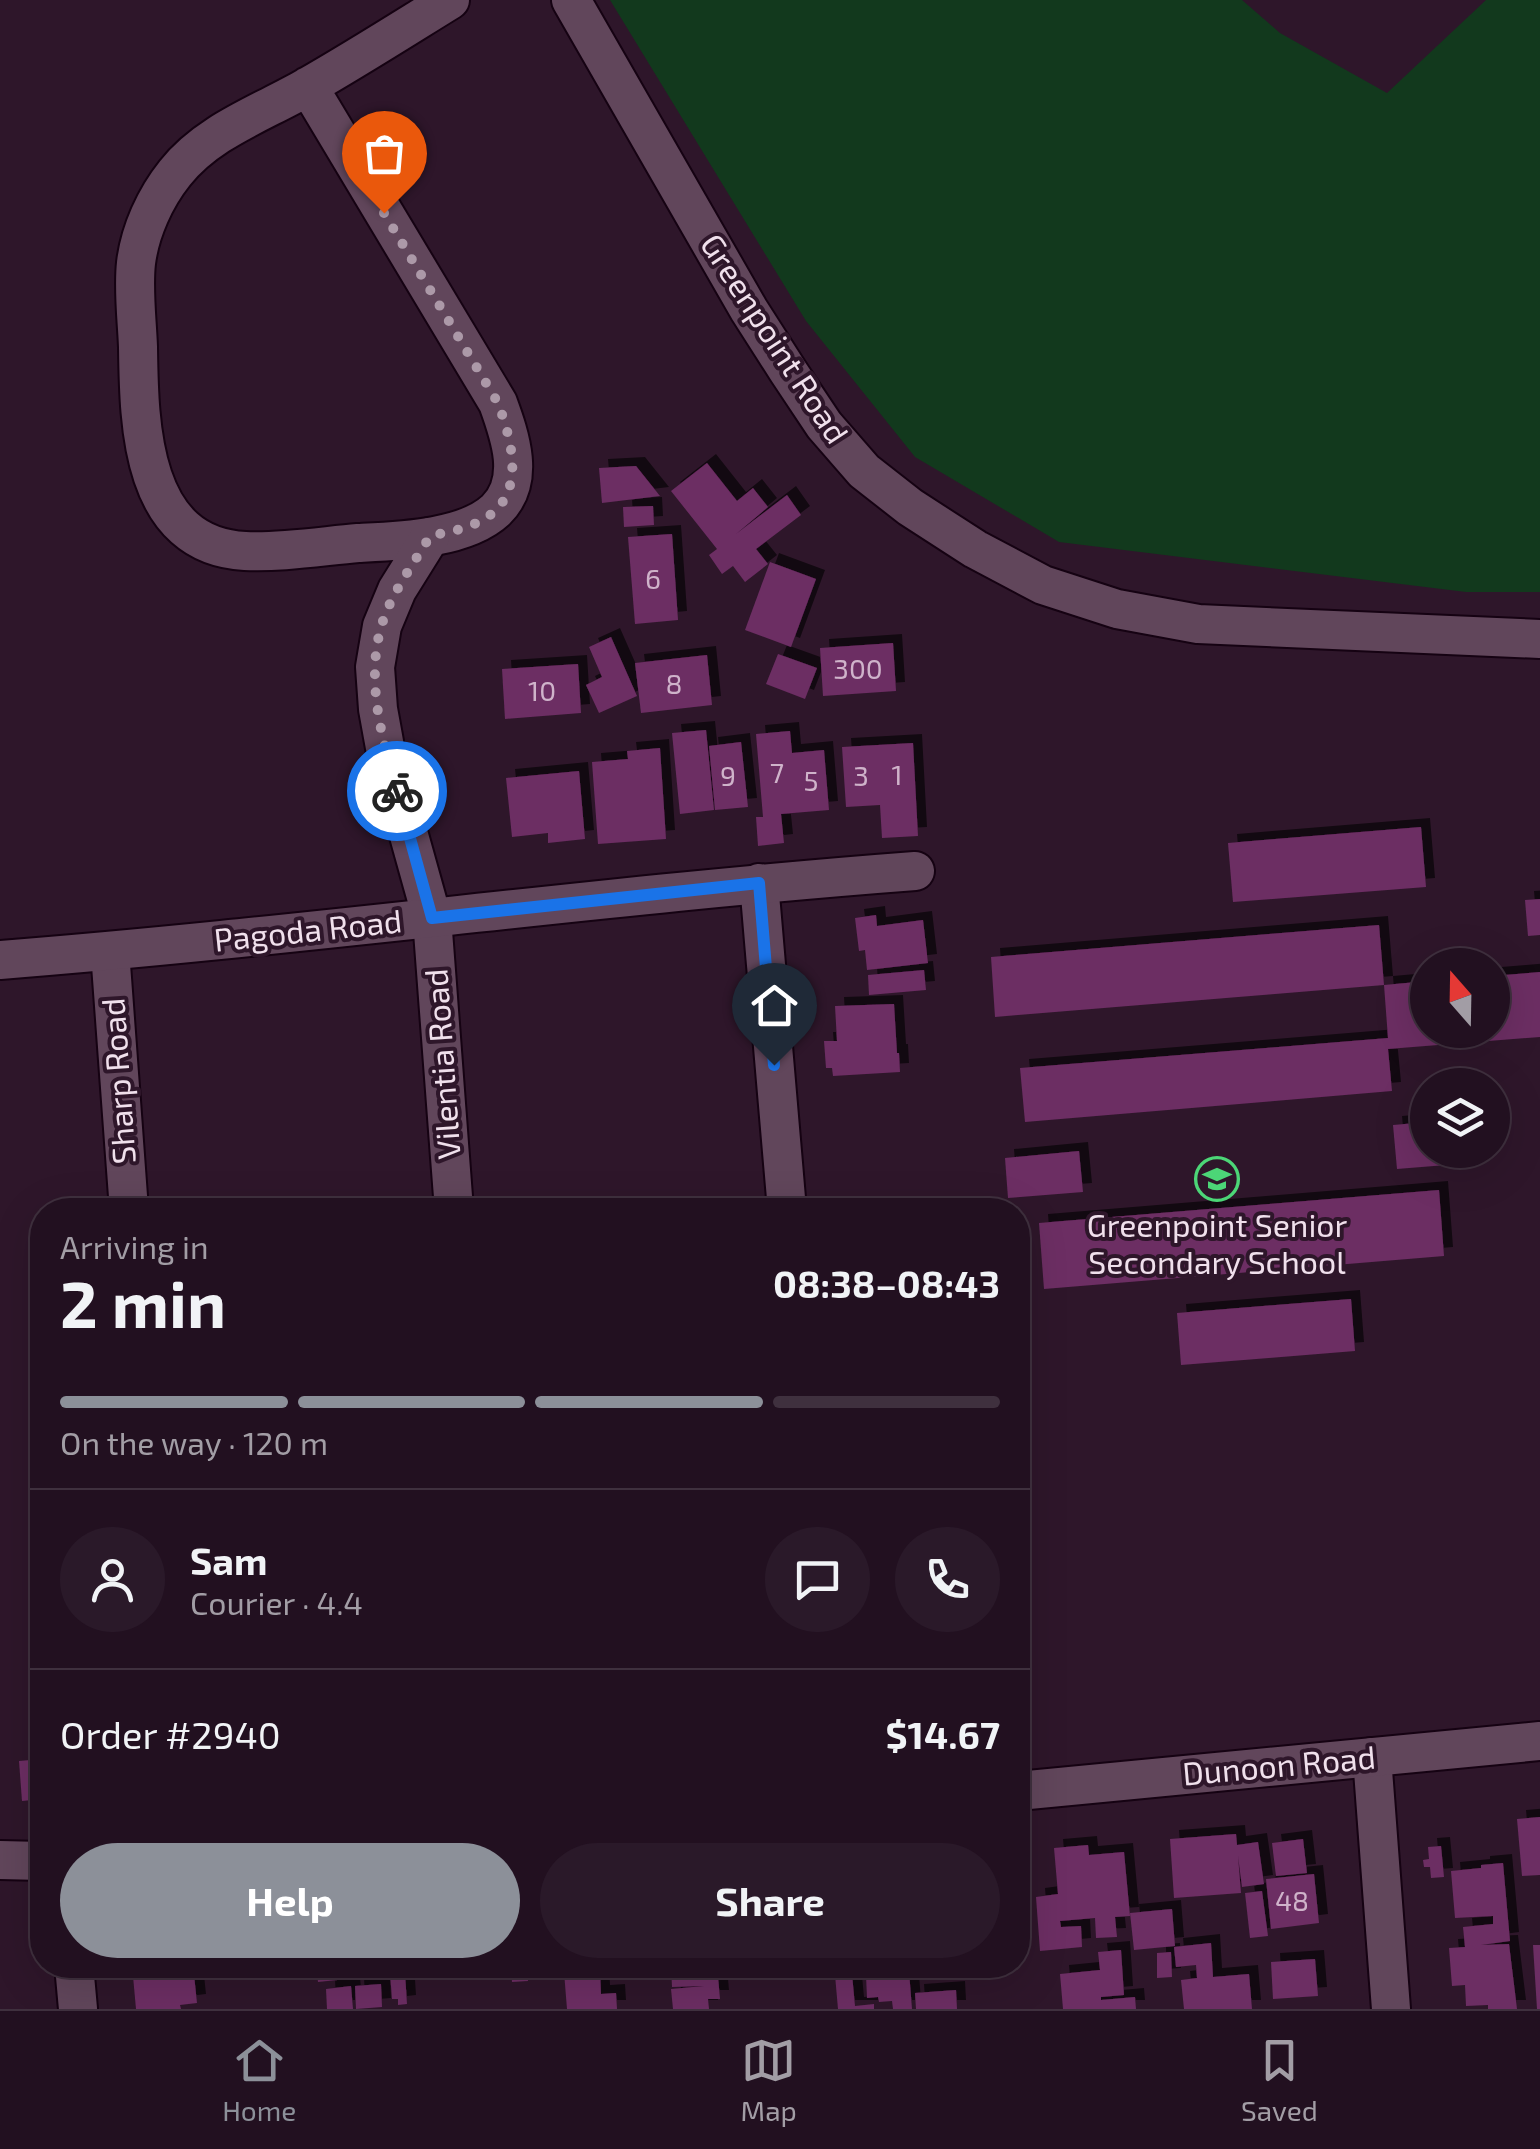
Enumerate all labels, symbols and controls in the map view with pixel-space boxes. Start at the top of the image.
pin [342,111,427,214]
icon: bag [357,126,412,181]
street label: Greenpoint Road [694,226,857,450]
house number: 6 [645,561,661,595]
house number: 300 [833,651,883,685]
house number: 8 [666,666,683,700]
house number: 10 [528,673,556,707]
courier [347,741,447,841]
house number: 7 [770,755,784,789]
house number: 1 [891,757,903,791]
house number: 9 [720,758,736,792]
house number: 3 [853,758,869,792]
house number: 5 [803,763,819,797]
icon: bike [370,764,425,819]
street label: Pagoda Road [212,900,404,958]
north arrow [1410,948,1510,1048]
map controls [1410,948,1510,1168]
pin [732,963,817,1066]
street label: Vilentia Road [415,967,467,1161]
icon: home [747,978,802,1033]
street label: Sharp Road [92,997,142,1165]
button: layers [1410,1068,1510,1168]
school or university icon: Greenpoint Senior Secondary School [1194,1156,1240,1202]
place label: Greenpoint Senior Secondary School [1087,1205,1348,1280]
text: Arriving in [60,1227,209,1265]
text: 08:38–08:43 [773,1260,1000,1306]
text: 2 min [60,1263,226,1341]
text: On the way · 120 m [60,1423,328,1461]
button: person [60,1527,165,1632]
button: chat [765,1527,870,1632]
button: phone [895,1527,1000,1632]
text: Sam [190,1537,267,1583]
text: Courier · 4.4 [190,1583,363,1621]
text: Order #2940 [60,1711,281,1757]
text: $14.67 [886,1711,1000,1757]
street label: Dunoon Road [1181,1737,1377,1791]
button: Help [60,1843,520,1958]
button: Share [540,1843,1000,1958]
house number: 48 [1275,1883,1309,1917]
tab: Home [222,2033,296,2127]
tab: Map [741,2033,797,2127]
tab: Saved [1241,2033,1318,2127]

